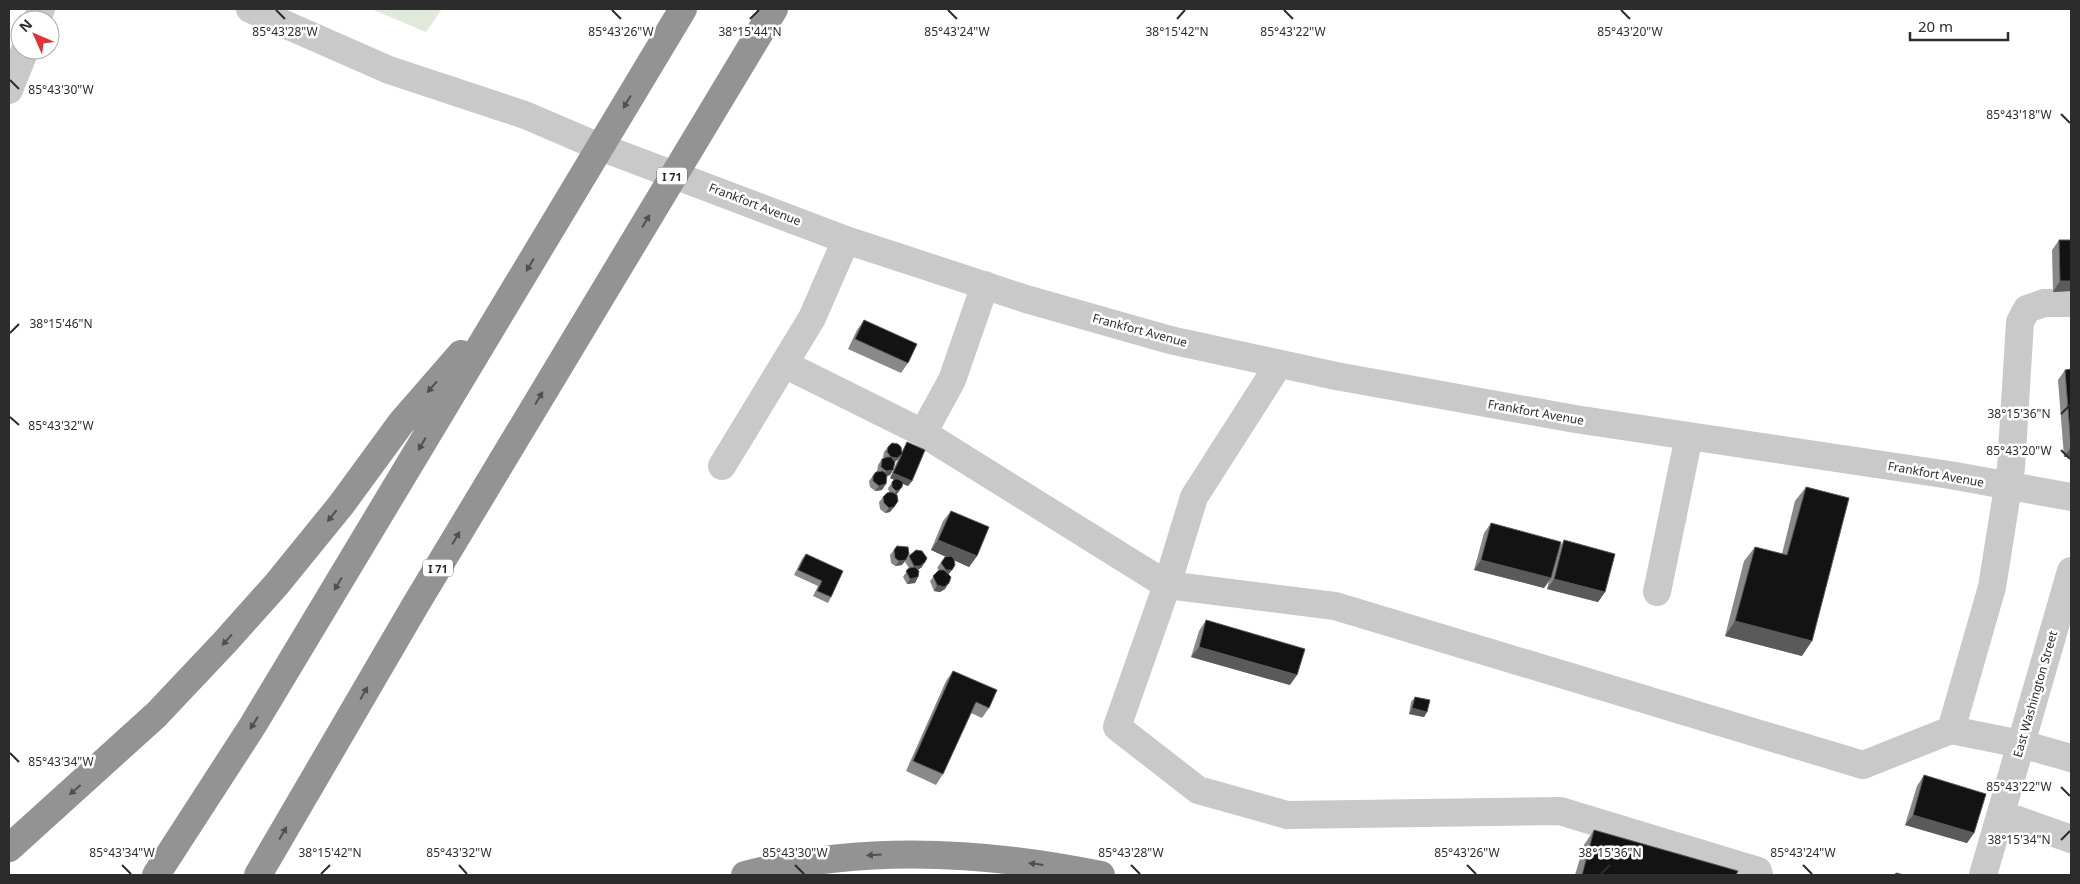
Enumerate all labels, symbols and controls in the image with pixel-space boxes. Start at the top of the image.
north arrow [10,10,60,60]
scale bar [1910,10,2008,42]
text: N [15,15,36,36]
text: 20 m [1918,16,1953,36]
text: 85°43'28"W [252,23,318,40]
text: 85°43'26"W [588,23,654,40]
text: 38°15'44"N [718,23,782,40]
text: 85°43'24"W [924,23,990,40]
text: 38°15'42"N [1145,23,1209,40]
text: 85°43'22"W [1260,23,1326,40]
text: 85°43'20"W [1597,23,1663,40]
text: 85°43'30"W [28,81,94,98]
one-way arrow [623,96,632,109]
text: 85°43'18"W [1986,106,2052,123]
road number: I 71 [657,168,687,185]
street label: Frankfort Avenue [706,179,804,229]
one-way arrow [641,215,650,228]
one-way arrow [525,259,534,272]
street label: Frankfort Avenue [1091,309,1189,351]
text: 38°15'46"N [29,315,93,332]
one-way arrow [426,381,438,393]
one-way arrow [535,392,544,405]
street label: Frankfort Avenue [1487,395,1586,429]
text: 38°15'36"N [1987,405,2051,422]
text: 85°43'32"W [28,417,94,434]
one-way arrow [417,438,426,451]
text: 85°43'20"W [1986,442,2052,459]
street label: Frankfort Avenue [1887,457,1986,491]
one-way arrow [327,509,338,522]
one-way arrow [451,531,460,544]
road number: I 71 [423,560,453,576]
one-way arrow [333,577,342,590]
street label: East Washington Street [2009,628,2061,759]
one-way arrow [222,633,233,646]
one-way arrow [360,686,369,699]
one-way arrow [249,716,258,729]
text: 85°43'34"W [28,753,94,770]
text: 85°43'22"W [1986,778,2052,795]
one-way arrow [68,785,81,796]
one-way arrow [278,827,287,840]
text: 38°15'34"N [1987,831,2051,848]
text: 85°43'34"W [89,844,155,861]
text: 38°15'42"N [298,844,362,861]
text: 85°43'32"W [426,844,492,861]
text: 85°43'30"W [762,844,828,861]
text: 85°43'28"W [1098,844,1164,861]
text: 85°43'26"W [1434,844,1500,861]
text: 38°15'36"N [1578,844,1642,861]
text: 85°43'24"W [1770,844,1836,861]
one-way arrow [866,851,882,859]
one-way arrow [1028,859,1044,867]

